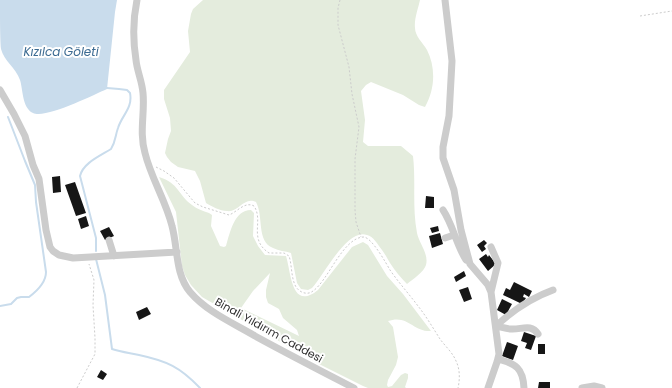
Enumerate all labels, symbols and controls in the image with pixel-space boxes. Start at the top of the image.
water label: Kızılca Göleti [23,43,100,60]
street label: Binali Yıldırım Caddesi [212,294,326,367]

